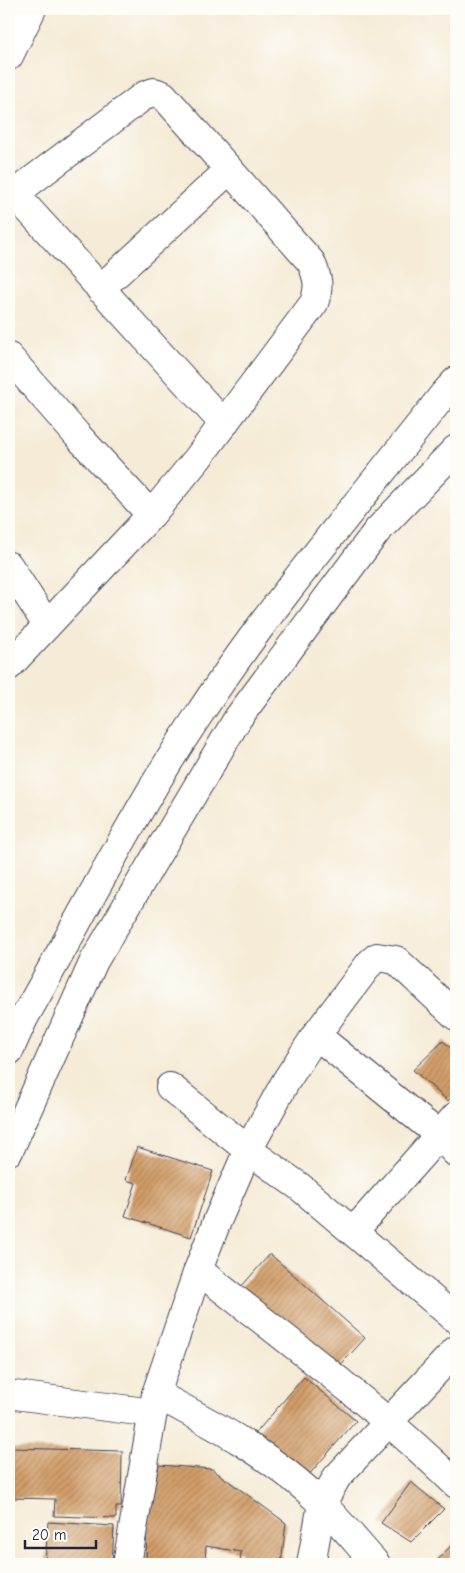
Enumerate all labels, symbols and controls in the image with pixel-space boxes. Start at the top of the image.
scale bar [25,1518,96,1550]
text: 20 m [32,1526,66,1544]

